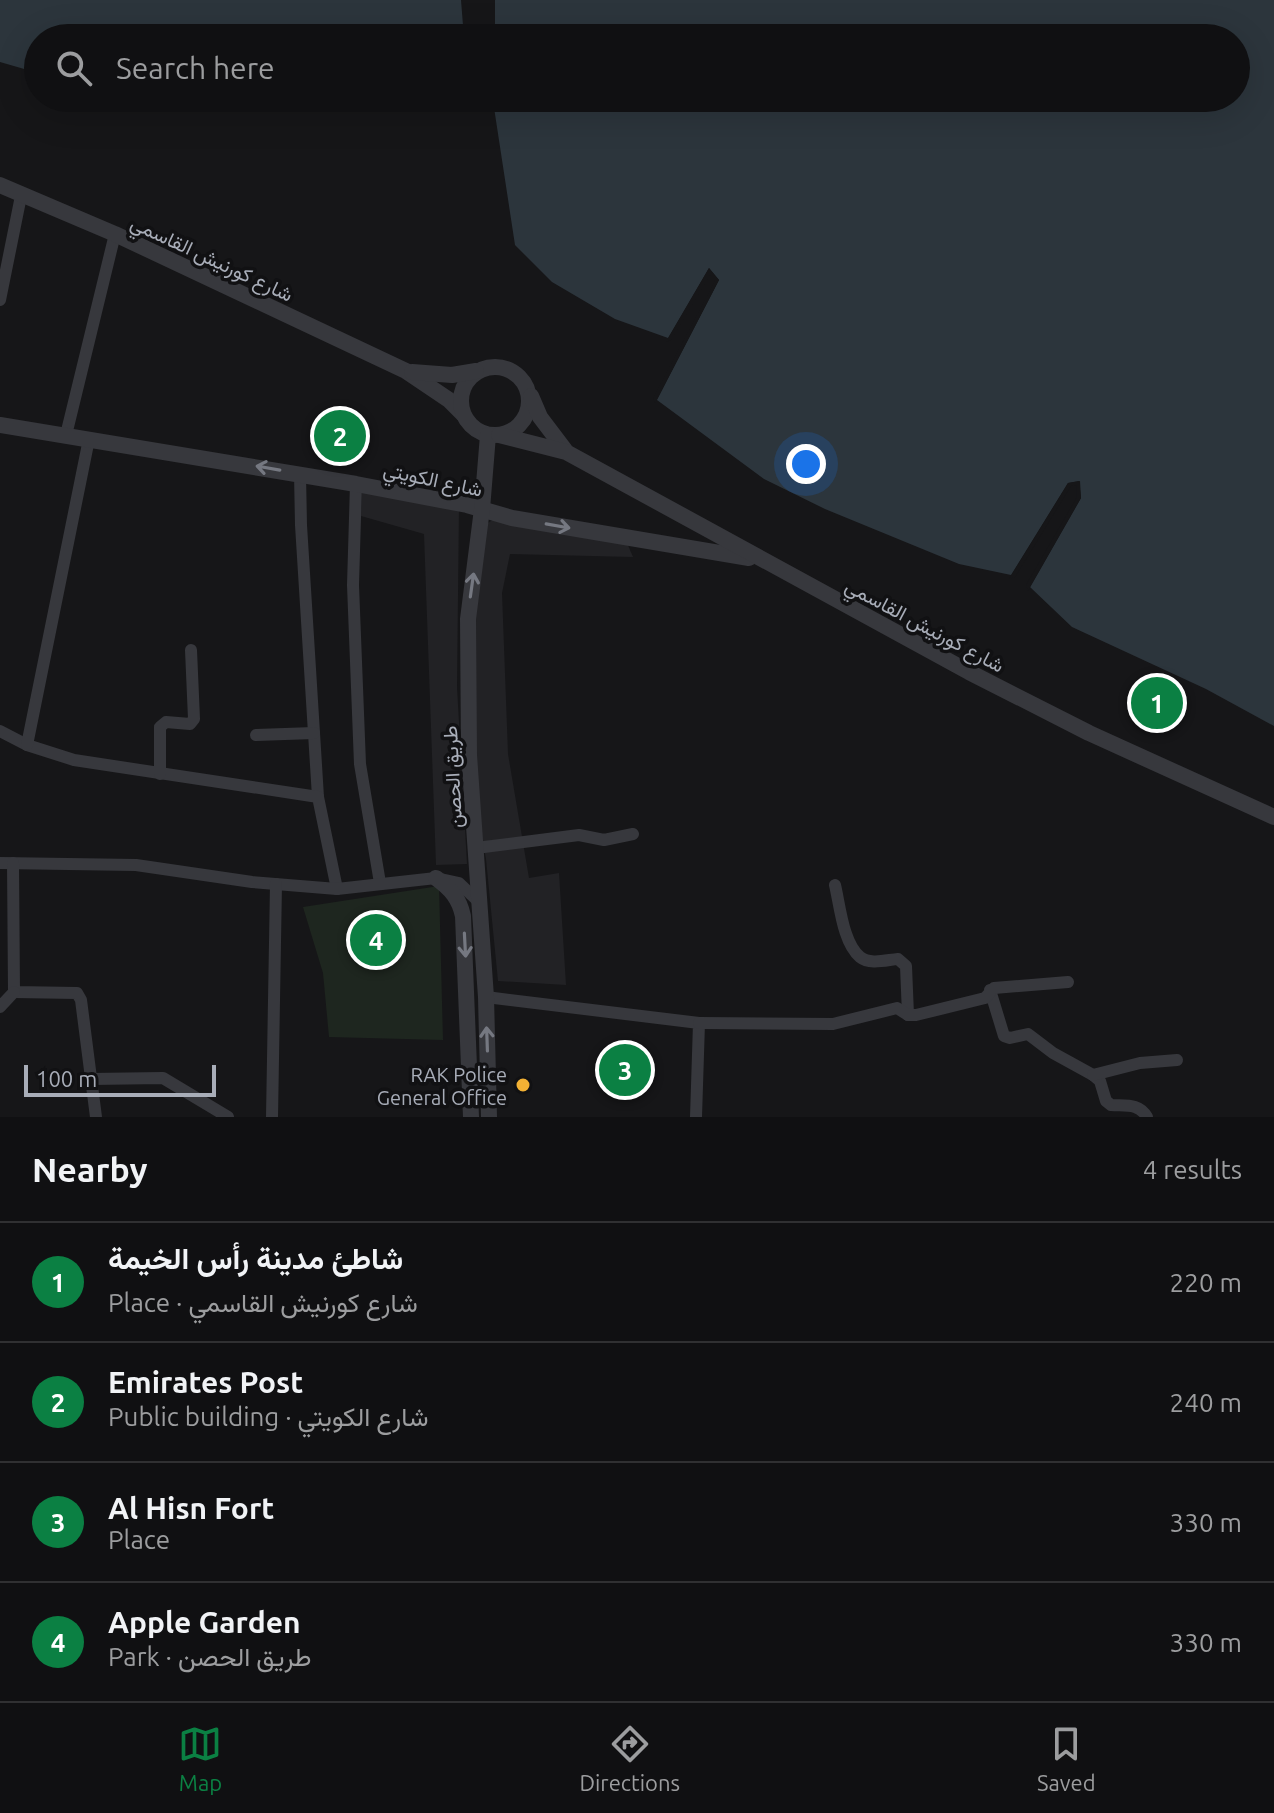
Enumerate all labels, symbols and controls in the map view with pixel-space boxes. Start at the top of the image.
search box [24,24,1250,112]
icon: search [52,46,96,90]
text: Search here [116,51,275,85]
street label: شارع كورنيش القاسمي [125,210,297,311]
pin: 2 [314,406,366,466]
your location [786,444,826,484]
street label: شارع الكويتي [380,457,485,507]
one-way arrow [256,460,281,475]
one-way arrow [545,519,570,534]
one-way arrow [465,573,480,598]
street label: شارع كورنيش القاسمي [839,573,1008,682]
pin: 1 [1131,673,1183,733]
street label: طريق الحصن [438,725,468,829]
pin: 4 [350,910,402,970]
one-way arrow [458,931,473,958]
one-way arrow [479,1026,494,1053]
pin: 3 [599,1040,651,1100]
scale bar [24,1061,216,1097]
place label: RAK Police General Office [377,1063,507,1109]
text: 100 m [36,1066,97,1091]
marker: RAK Police General Office [514,1076,532,1094]
text: Nearby [32,1150,147,1188]
text: 4 results [1143,1155,1242,1184]
text: شاطئ مدينة رأس الخيمة [108,1241,403,1275]
text: 1 [51,1268,65,1297]
text: 220 m [1170,1268,1242,1297]
text: Place · شارع كورنيش القاسمي [108,1288,418,1317]
text: Emirates Post [108,1365,303,1399]
text: 2 [51,1388,65,1417]
text: 240 m [1170,1388,1242,1417]
text: Public building · شارع الكويتي [108,1402,429,1431]
text: Al Hisn Fort [108,1491,274,1525]
text: 3 [51,1508,65,1537]
text: 330 m [1170,1508,1242,1537]
text: Place [108,1525,170,1554]
text: Apple Garden [108,1605,300,1639]
text: 4 [51,1628,65,1657]
text: 330 m [1170,1628,1242,1657]
text: Park · طريق الحصن [108,1642,311,1671]
tab: Map [178,1722,222,1795]
tab: Directions [579,1722,680,1795]
tab: Saved [1037,1722,1096,1795]

